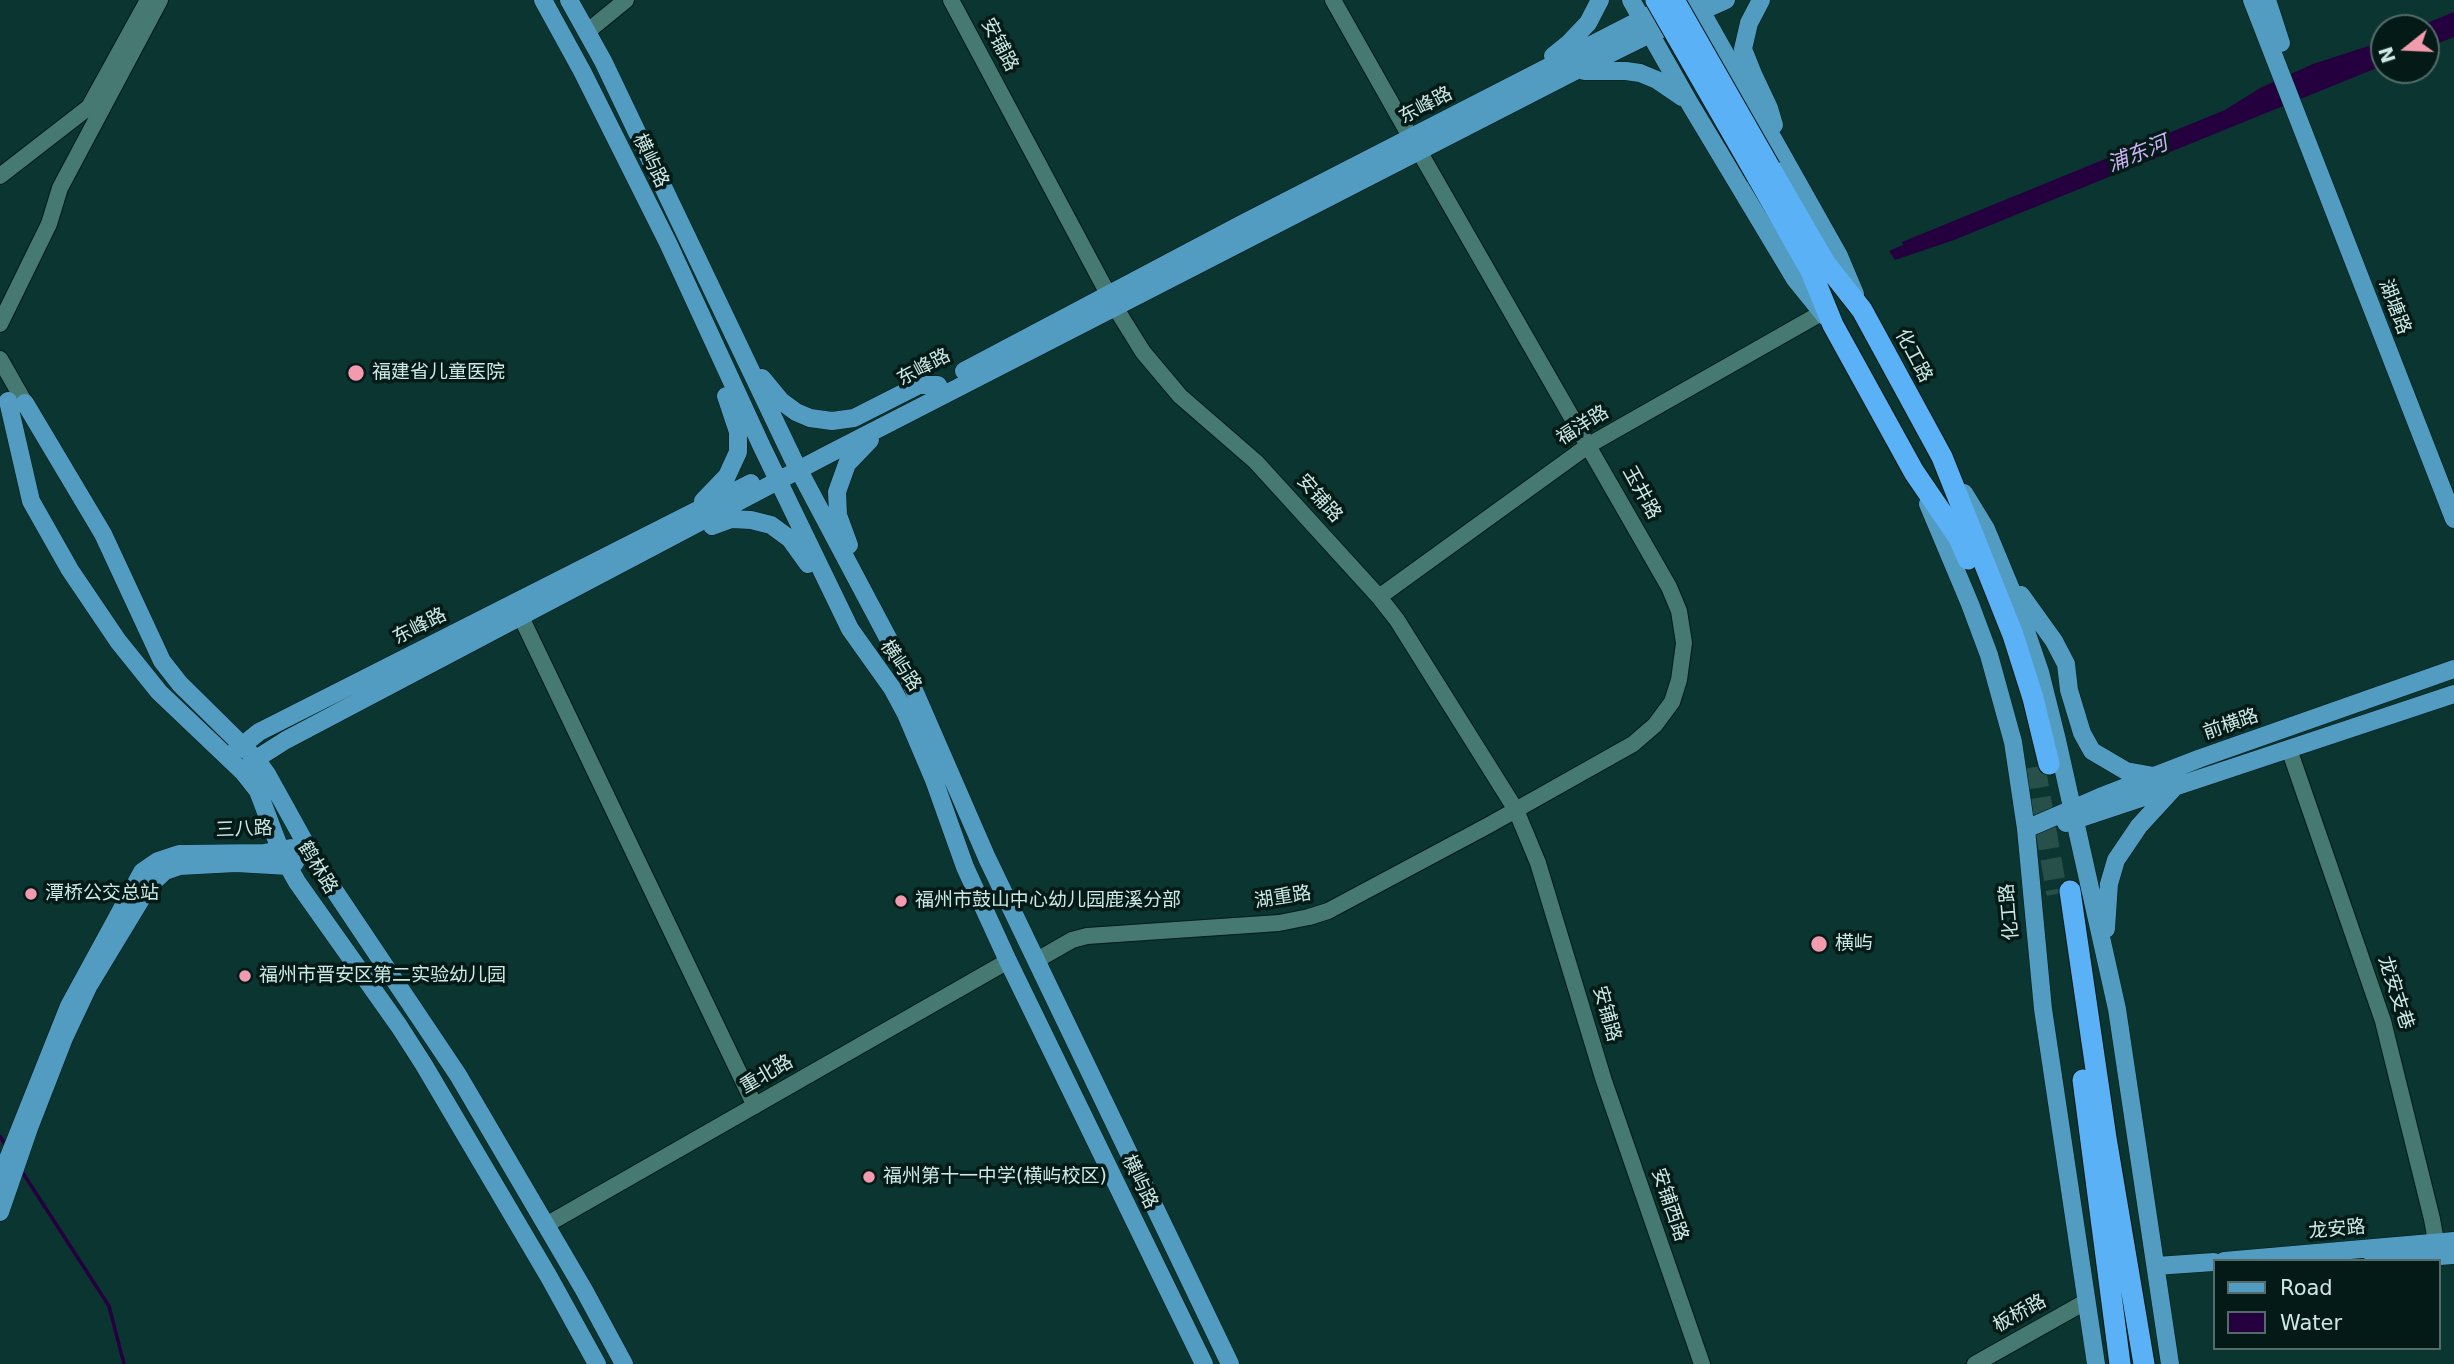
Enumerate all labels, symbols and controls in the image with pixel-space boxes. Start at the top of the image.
street label: 安铺路 [976,14,1022,76]
north arrow [2370,14,2440,84]
text: N [2374,44,2400,66]
street label: 东峰路 [1395,83,1457,129]
street label: 横屿路 [627,130,673,192]
water label: 浦东河 [2104,132,2172,178]
street label: 湖塘路 [2373,276,2415,338]
street label: 化工路 [1890,325,1936,387]
street label: 东峰路 [893,345,955,391]
place label: 福建省儿童医院 [372,362,505,384]
marker: 福建省儿童医院 [346,363,366,383]
street label: 福洋路 [1553,401,1613,451]
street label: 玉井路 [1617,463,1665,523]
street label: 安铺路 [1291,470,1347,528]
street label: 东峰路 [389,604,451,650]
street label: 横屿路 [875,636,925,696]
street label: 前横路 [2200,705,2262,745]
street label: 三八路 [215,818,273,842]
street label: 鹤林路 [293,838,341,898]
street label: 湖重路 [1253,882,1313,914]
place label: 潭桥公交总站 [45,883,159,905]
street label: 化工路 [1996,883,2024,941]
marker: 潭桥公交总站 [23,886,39,902]
place label: 福州市鼓山中心幼儿园鹿溪分部 [915,890,1181,912]
marker: 福州市鼓山中心幼儿园鹿溪分部 [893,893,909,909]
place label: 横屿 [1835,933,1873,955]
marker: 横屿 [1809,934,1829,954]
street label: 龙安支巷 [2372,953,2418,1033]
place label: 福州市晋安区第二实验幼儿园 [259,965,506,987]
marker: 福州市晋安区第二实验幼儿园 [237,968,253,984]
street label: 安铺路 [1587,983,1625,1045]
street label: 重北路 [737,1051,797,1099]
street label: 横屿路 [1116,1151,1162,1213]
street label: 安铺西路 [1646,1165,1692,1245]
place label: 福州第十一中学(横屿校区) [883,1166,1107,1188]
marker: 福州第十一中学(横屿校区) [861,1169,877,1185]
street label: 龙安路 [2308,1216,2366,1244]
legend [2212,1259,2440,1350]
text: Road [2280,1276,2333,1300]
street label: 板桥路 [1990,1290,2050,1338]
text: Water [2280,1311,2342,1335]

